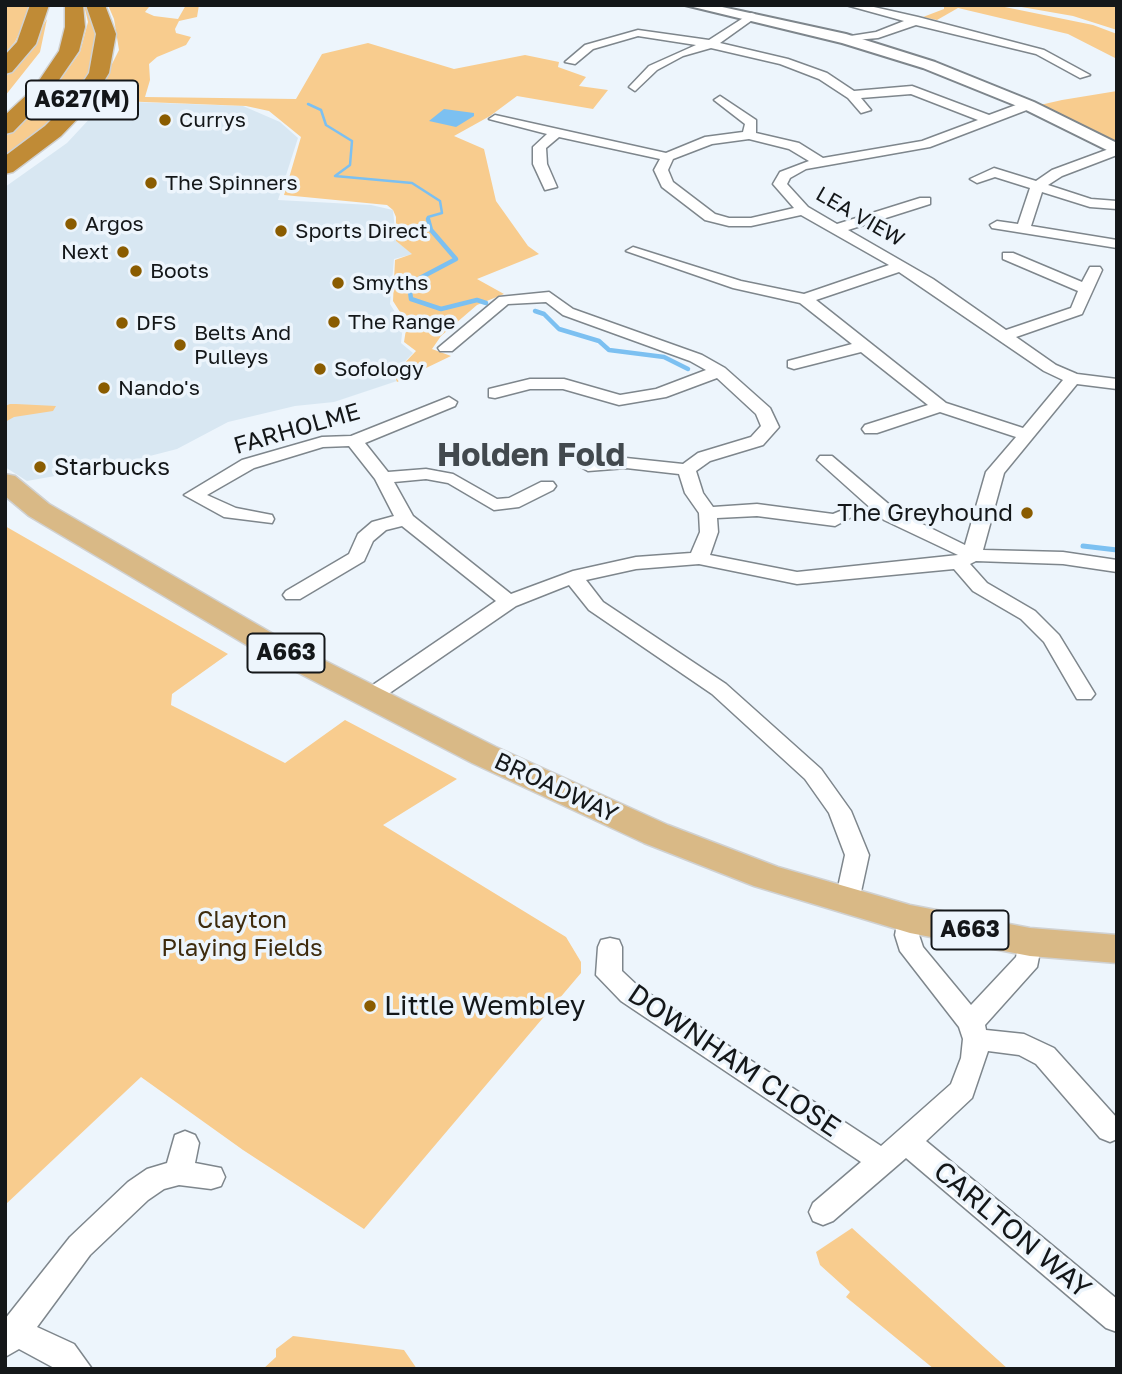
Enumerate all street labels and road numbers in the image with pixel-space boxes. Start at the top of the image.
road number: A627(M) [26,80,138,120]
street label: LEA VIEW [811,182,909,252]
street label: FARHOLME [230,397,364,461]
road number: A663 [247,634,324,673]
street label: BROADWAY [490,747,622,829]
road number: A663 [932,911,1009,950]
street label: DOWNHAM CLOSE [621,977,847,1145]
street label: CARLTON WAY [927,1154,1097,1306]

